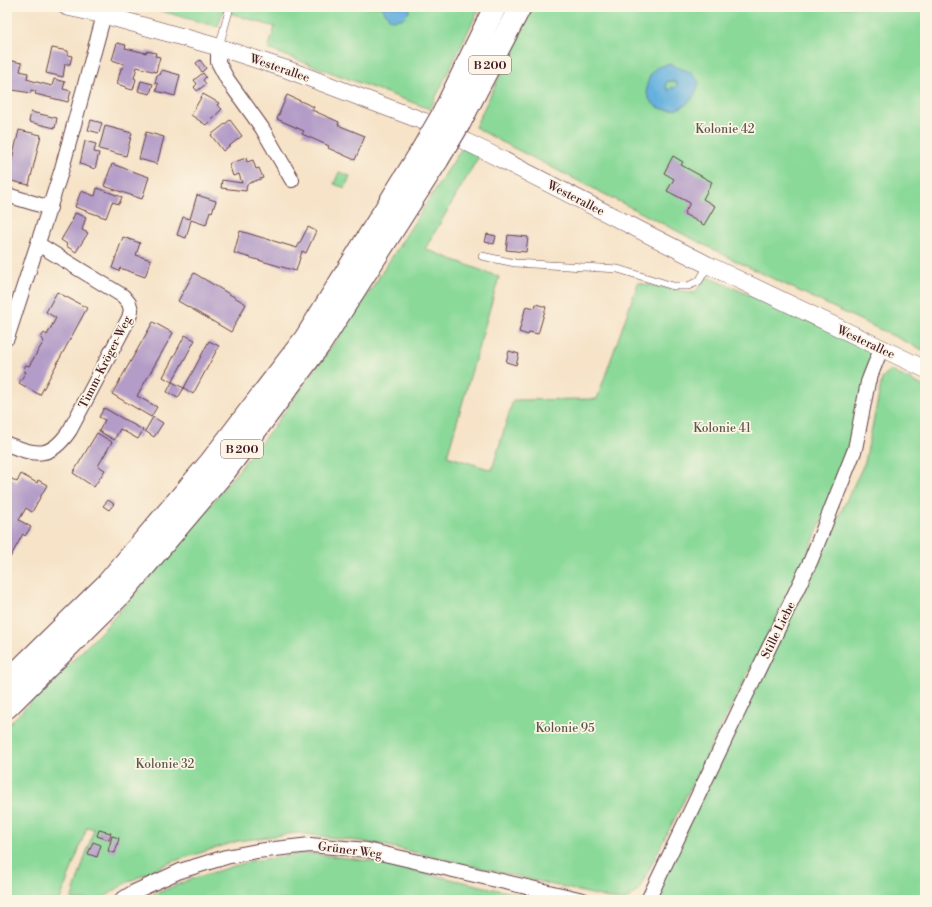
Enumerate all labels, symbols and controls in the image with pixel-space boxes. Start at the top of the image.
street label: Westerallee [247,51,312,86]
road number: B 200 [469,56,511,74]
park label: Kolonie 42 [695,122,755,137]
street label: Westerallee [544,177,607,219]
street label: Timm-Kröger-Weg [76,313,136,411]
street label: Westerallee [834,322,897,362]
park label: Kolonie 41 [693,421,752,436]
road number: B 200 [221,440,263,458]
street label: Stille Liebe [758,599,799,661]
park label: Kolonie 95 [535,721,595,736]
park label: Kolonie 32 [136,757,195,772]
street label: Grüner Weg [317,839,384,862]

